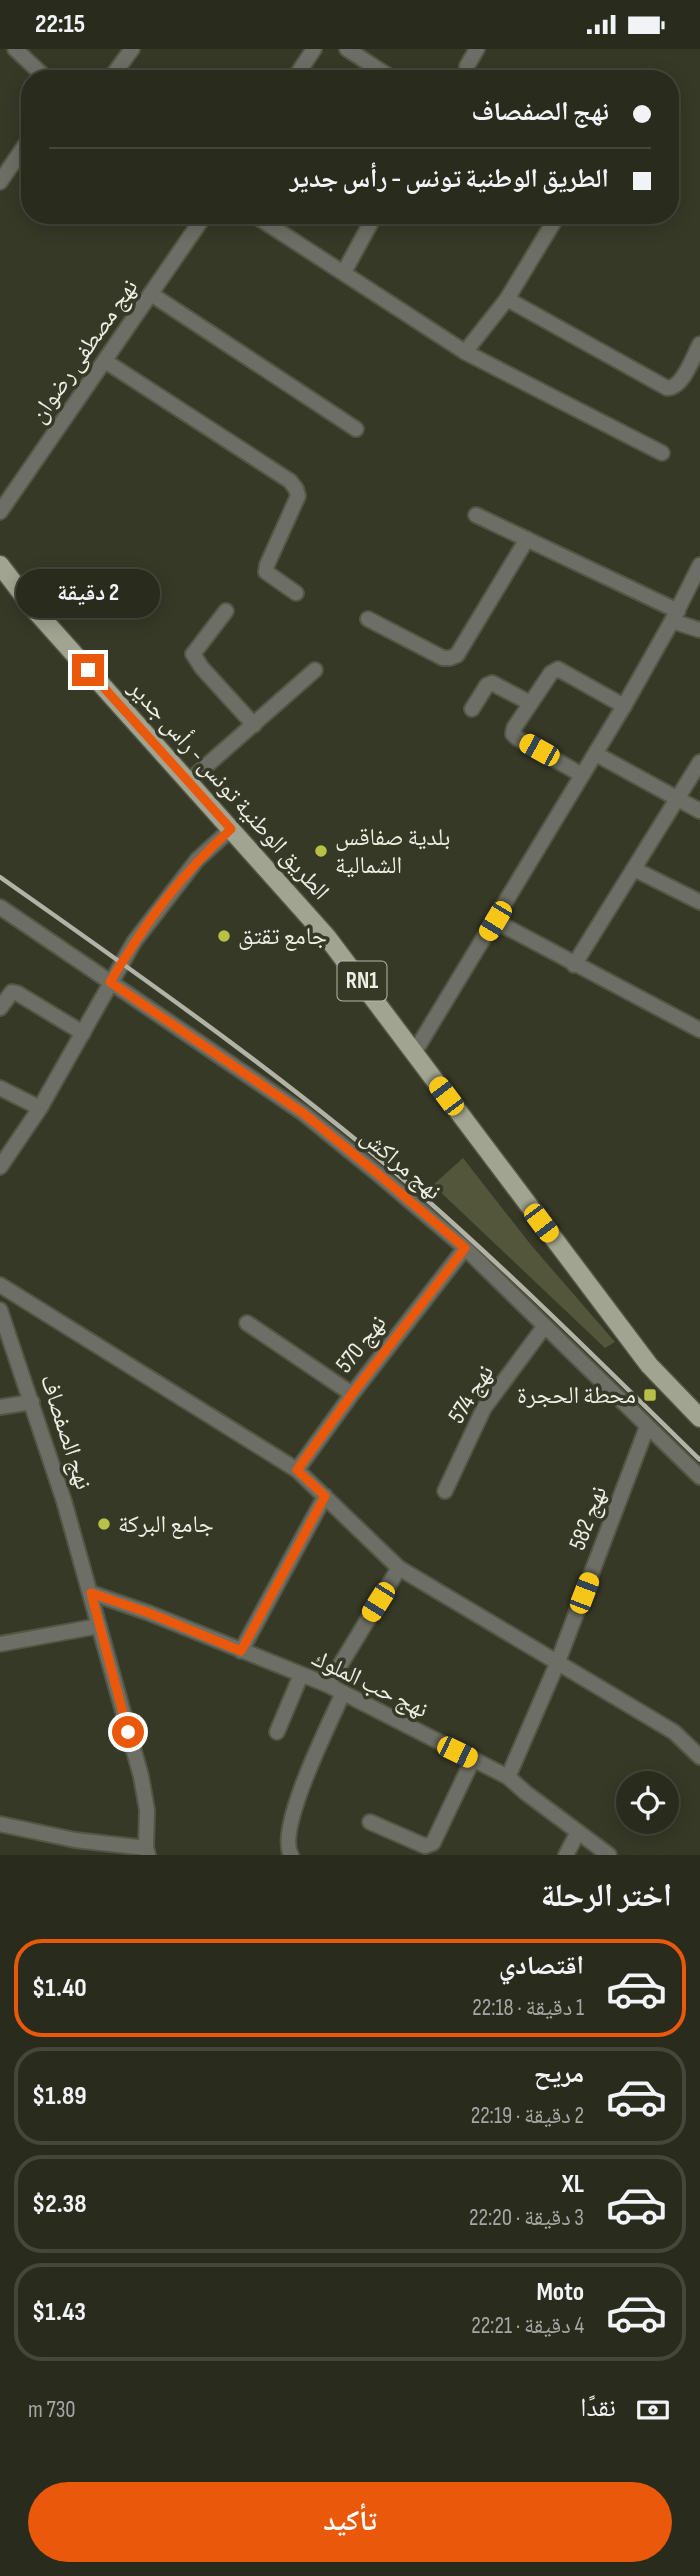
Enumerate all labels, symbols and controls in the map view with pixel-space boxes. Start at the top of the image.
text: 22:15 [35,9,85,40]
text: نهج الصفصاف [471,97,609,128]
text: الطريق الوطنية تونس - رأس جدير [290,164,609,195]
street label: نهج مصطفى رضوان [24,273,144,429]
callout: 2 دقيقة [16,569,160,617]
text: 2 دقيقة [57,579,119,607]
route end [72,654,104,686]
street label: الطريق الوطنية تونس - رأس جدير [122,673,335,906]
car [516,731,563,769]
place label: بلدية صفاقس الشمالية [335,823,450,880]
marker: بلدية صفاقس الشمالية [313,843,329,859]
car [476,898,515,944]
place label: جامع تقتق [238,922,327,951]
marker: جامع تقتق [216,928,232,944]
road number: RN1 [338,961,386,1000]
car [425,1073,468,1119]
street label: نهج مراكش [355,1122,447,1206]
car [520,1200,563,1246]
street label: نهج 570 [329,1309,393,1379]
street label: نهج 574 [442,1359,500,1429]
street label: نهج الصفصاف [34,1371,98,1493]
place label: محطة الحجرة [517,1381,636,1410]
marker: محطة الحجرة [642,1387,658,1403]
street label: نهج 582 [563,1482,613,1554]
place label: جامع البركة [118,1510,214,1539]
marker: جامع البركة [96,1516,112,1532]
car [567,1570,602,1616]
car [358,1579,399,1625]
street label: نهج حب الملوك [307,1643,433,1725]
route start [112,1716,144,1748]
car [434,1733,481,1771]
map controls [616,1771,679,1834]
button: locate [616,1771,679,1834]
text: اختر الرحلة [541,1877,672,1916]
text: اقتصادي [499,1951,584,1982]
icon: car [605,1957,668,2020]
text: $1.40 [32,1973,87,2004]
text: 1 دقيقة · 22:18 [472,1994,584,2022]
text: مريح [534,2059,584,2090]
icon: car [605,2065,668,2128]
text: $1.89 [32,2081,87,2112]
text: 2 دقيقة · 22:19 [471,2102,584,2130]
text: XL [562,2169,584,2200]
icon: car [605,2173,668,2236]
text: $2.38 [32,2189,87,2220]
text: 3 دقيقة · 22:20 [469,2204,584,2232]
text: Moto [536,2277,584,2308]
icon: car [605,2281,668,2344]
text: $1.43 [32,2297,86,2328]
text: 4 دقيقة · 22:21 [471,2312,584,2340]
icon: cash [634,2391,672,2429]
text: نقدًا [580,2393,616,2424]
text: 730 m [28,2396,76,2424]
button: تأكيد [28,2482,672,2562]

